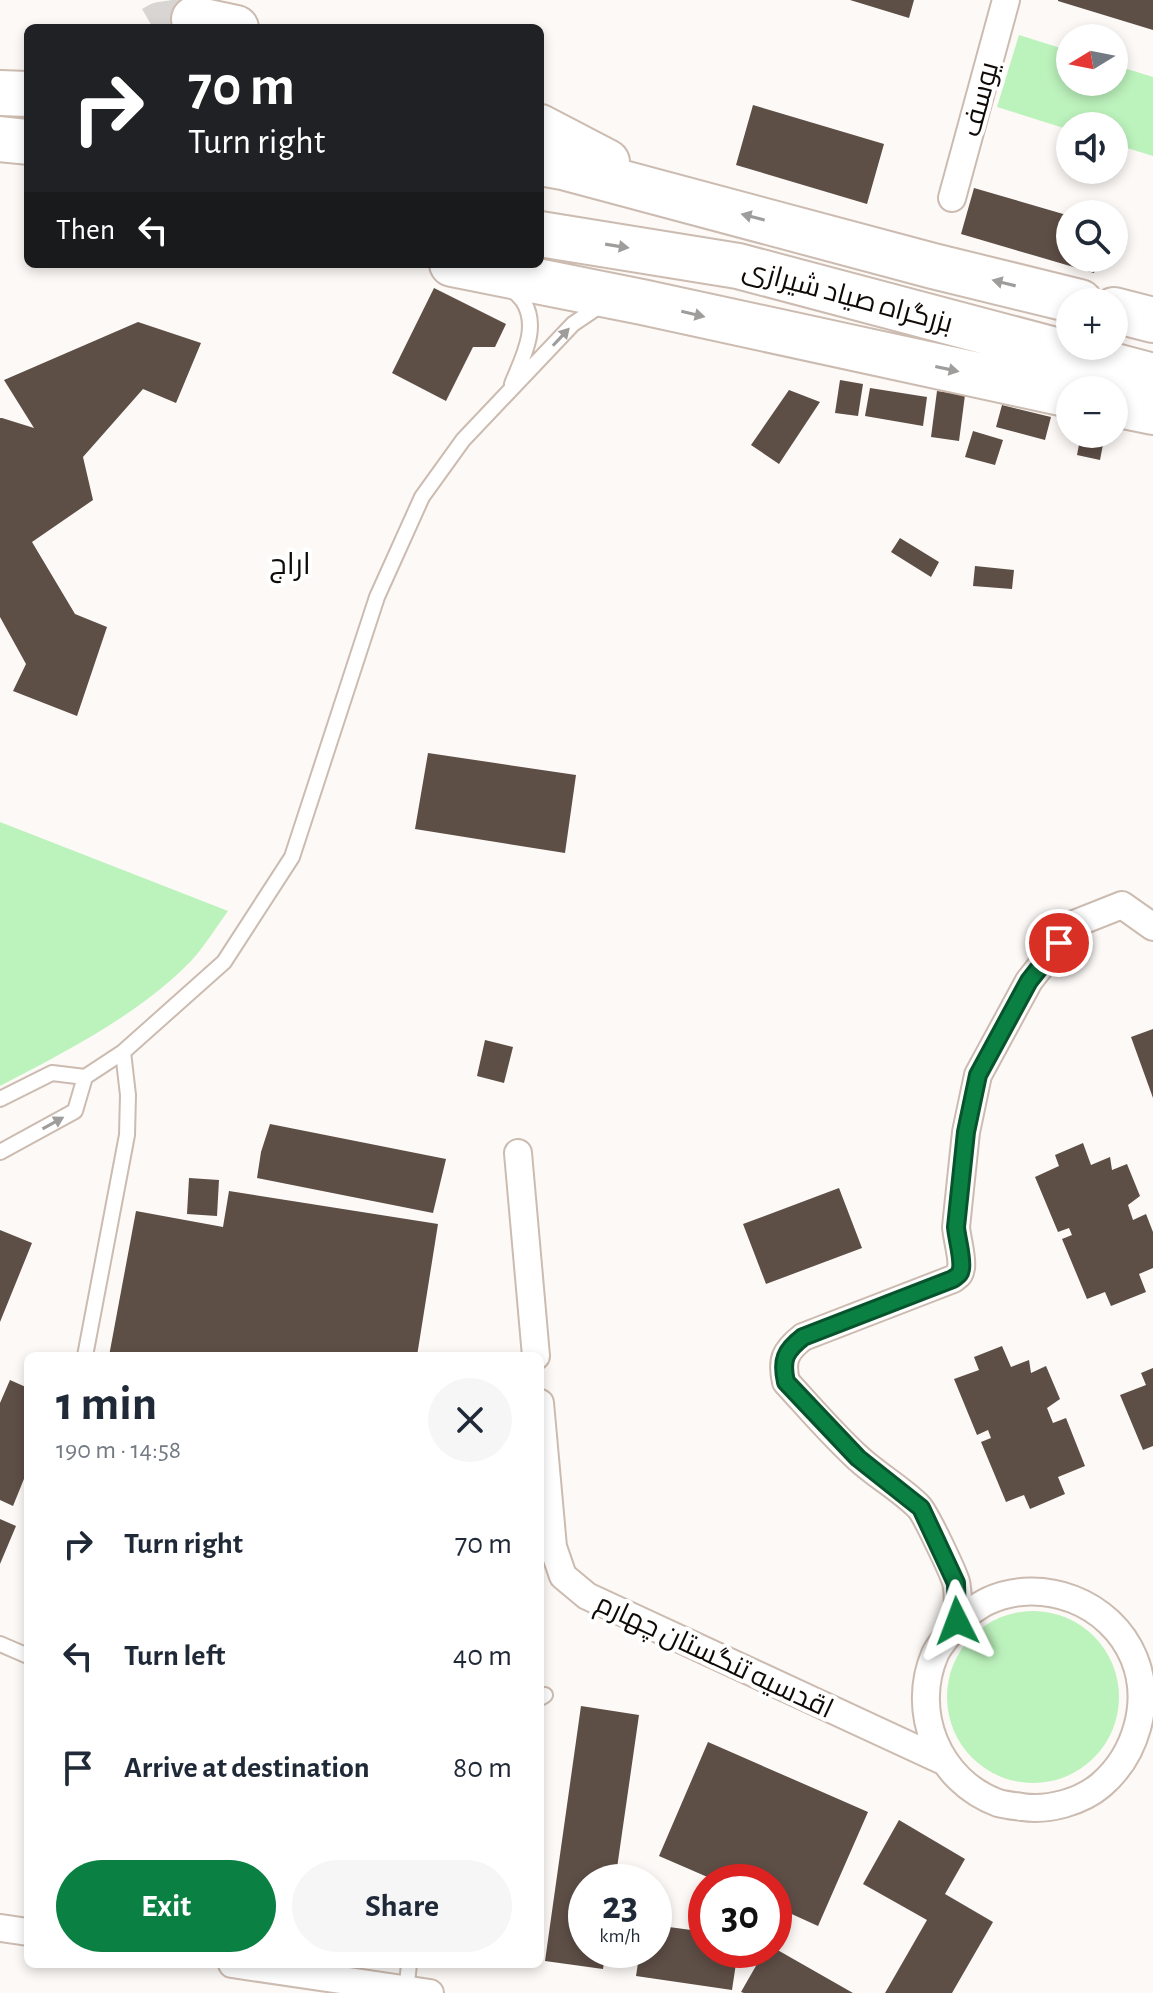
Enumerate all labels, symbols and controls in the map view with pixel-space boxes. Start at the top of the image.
north arrow [1056,24,1128,96]
map controls [1056,24,1128,448]
icon: right [56,56,160,160]
text: 70 m [188,59,295,115]
street label: یوسف [958,59,1004,140]
button: sound [1056,112,1128,184]
text: Turn right [188,124,325,160]
button: search [1056,200,1128,272]
icon: left [131,208,175,252]
one-way arrow [740,211,765,223]
text: Then [56,215,115,245]
one-way arrow [605,240,630,253]
street label: بزرگراه صیاد شیرازی [739,254,956,339]
one-way arrow [992,277,1017,289]
button: + [1056,288,1128,360]
one-way arrow [680,308,705,320]
one-way arrow [551,328,569,347]
one-way arrow [934,363,959,376]
button: − [1056,376,1128,448]
district label: اراج [269,550,311,584]
pin [1025,909,1093,977]
icon: arrive [1037,921,1081,965]
one-way arrow [42,1117,65,1130]
button: close [428,1378,512,1462]
text: 1 min [56,1381,157,1429]
text: 190 m · 14:58 [56,1437,181,1463]
icon: right [56,1522,100,1566]
text: Turn right [124,1529,243,1559]
text: 70 m [455,1529,512,1559]
position arrow [915,1579,999,1663]
street label: اقدسیه تنگستان چهارم [590,1590,837,1728]
icon: left [56,1634,100,1678]
text: Turn left [124,1641,225,1671]
text: 40 m [453,1641,512,1671]
icon: arrive [56,1746,100,1790]
text: Arrive at destination [124,1753,370,1783]
text: 80 m [453,1753,512,1783]
button: Exit [56,1860,276,1952]
button: Share [292,1860,512,1952]
speed limit sign: 30 [688,1864,792,1968]
text: 23 [602,1886,638,1926]
text: km/h [599,1926,641,1946]

